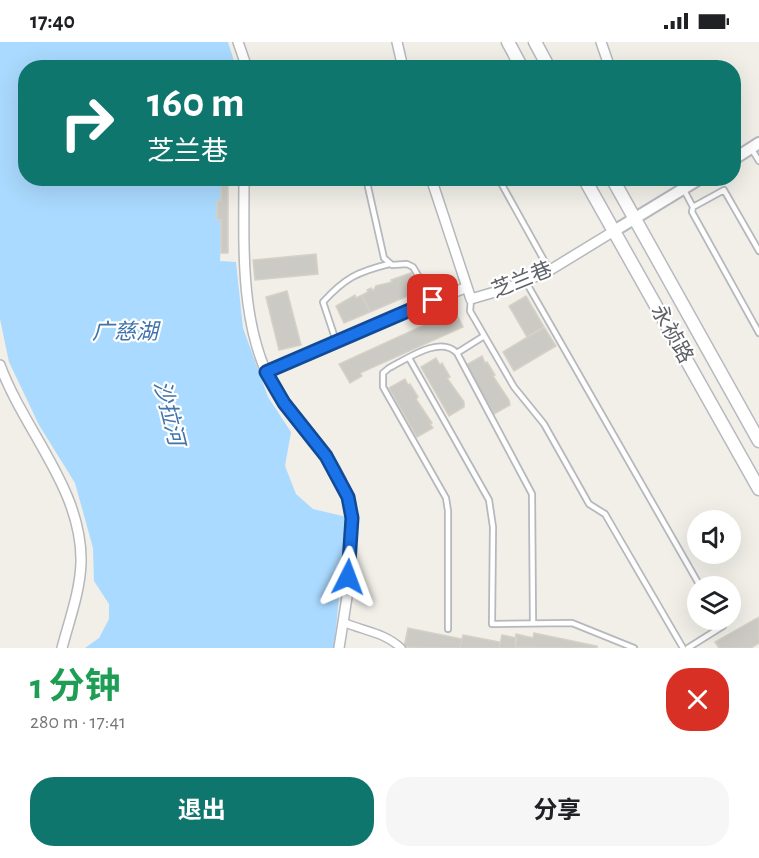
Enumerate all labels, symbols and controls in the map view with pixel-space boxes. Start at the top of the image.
text: 17:40 [30,10,75,32]
text: 160 m [147,82,245,124]
icon: right [48,84,126,162]
text: 芝兰巷 [147,138,228,165]
street label: 芝兰巷 [488,258,555,302]
pin [407,274,458,325]
icon: arrive [416,283,449,316]
street label: 永祯路 [648,301,697,367]
water label: 广慈湖 [92,320,161,343]
water label: 沙拉河 [150,378,190,452]
map controls [687,510,741,630]
button: sound [687,510,741,564]
position arrow [316,545,380,609]
button: layers [687,576,741,630]
button: close [666,668,729,731]
text: 1 分钟 [30,669,120,705]
text: 280 m · 17:41 [30,712,126,732]
button: 退出 [30,777,374,846]
button: 分享 [386,777,729,846]

